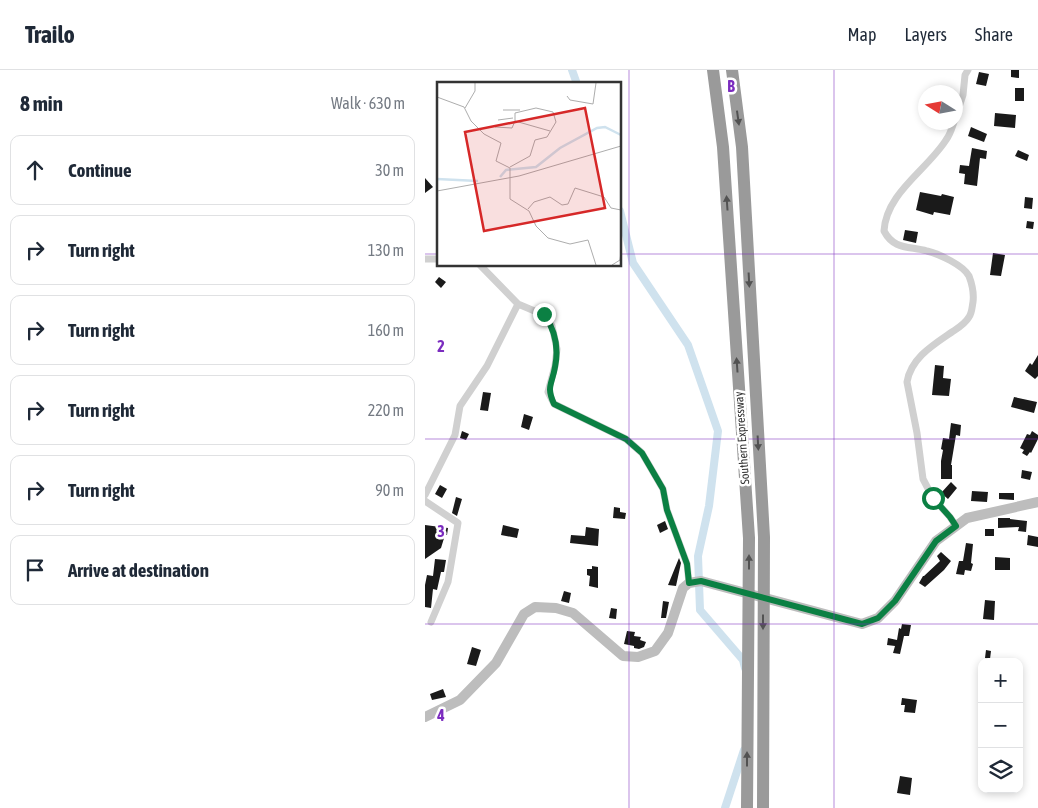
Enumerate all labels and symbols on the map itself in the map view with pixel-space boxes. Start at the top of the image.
text: B [727,77,735,95]
inset map [437,82,621,266]
north arrow [918,85,963,130]
one-way arrow [735,111,743,127]
one-way arrow [722,194,730,210]
one-way arrow [746,273,754,289]
route end [533,303,556,326]
text: 2 [437,337,445,355]
one-way arrow [733,356,741,372]
street label: Southern Expressway [732,391,752,485]
one-way arrow [755,435,763,451]
route start [922,487,945,510]
text: 3 [437,522,445,540]
one-way arrow [745,554,753,570]
one-way arrow [759,615,767,631]
text: 4 [436,706,445,724]
one-way arrow [743,751,751,767]

